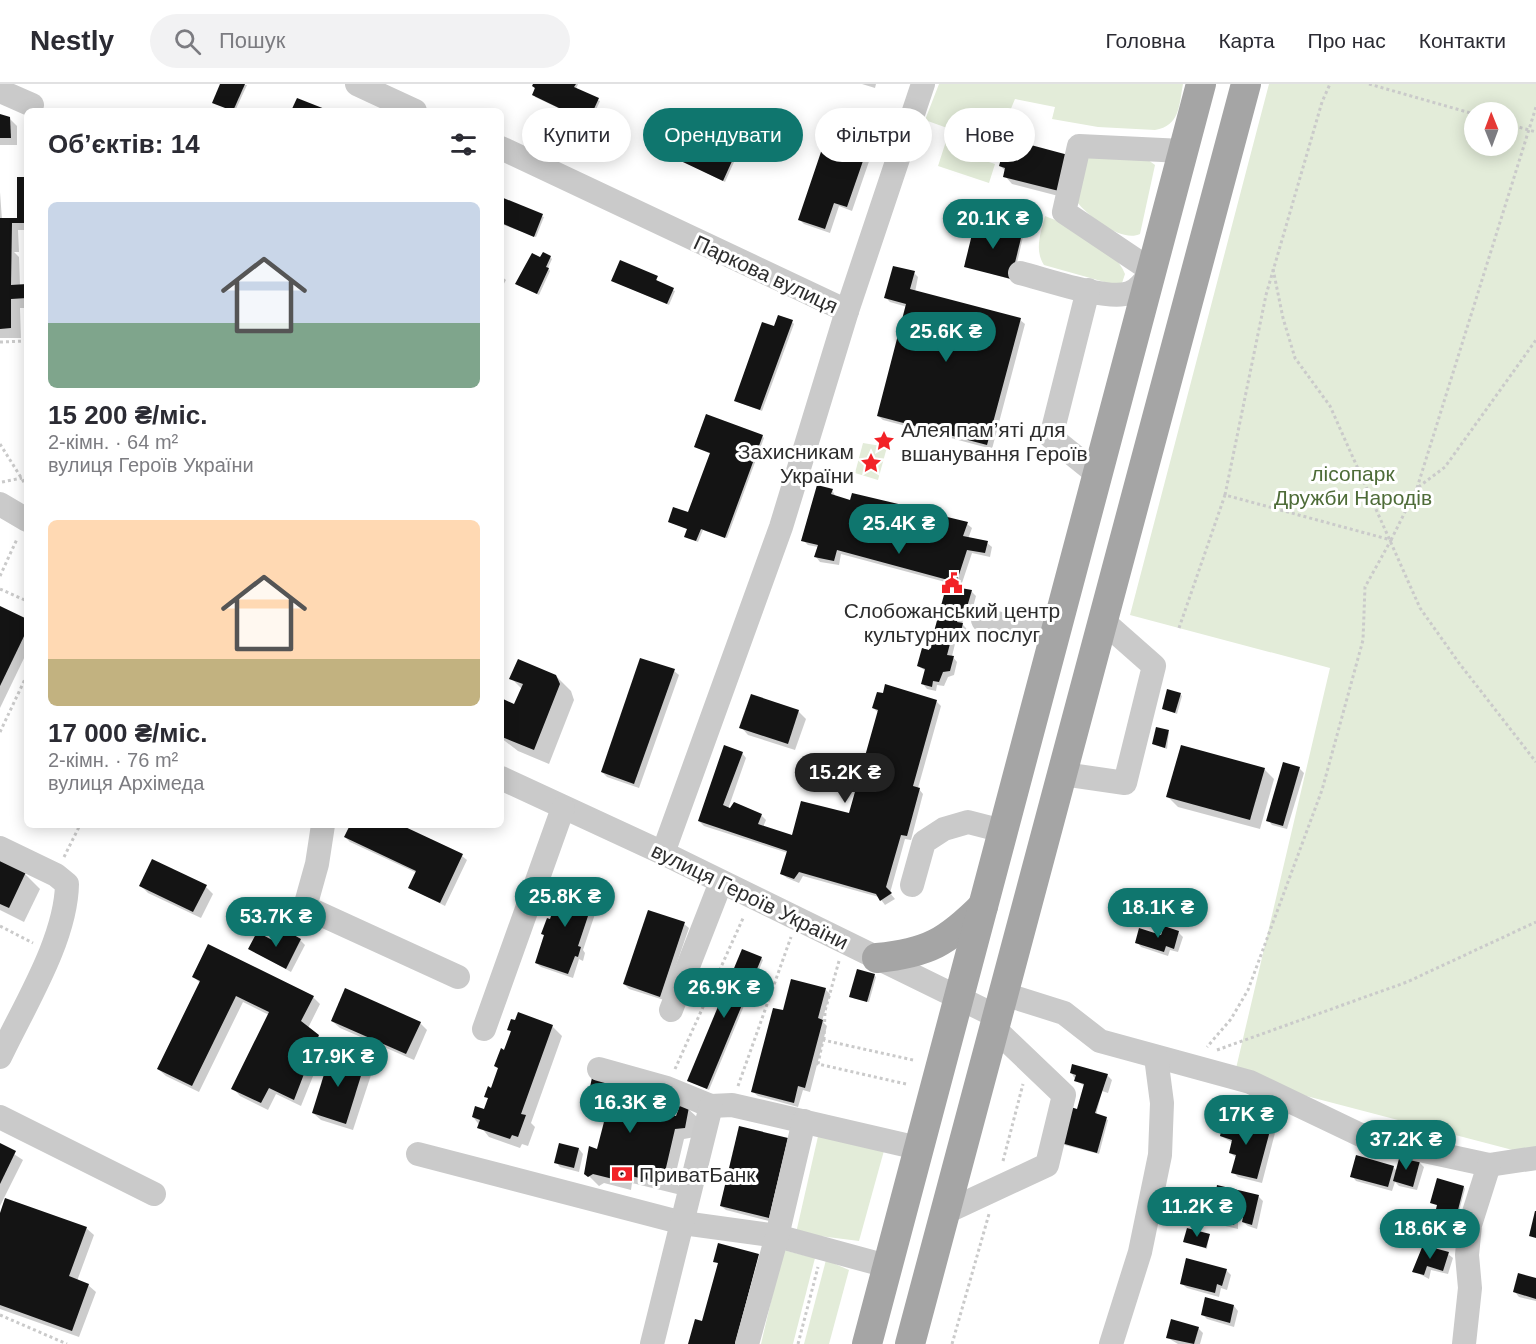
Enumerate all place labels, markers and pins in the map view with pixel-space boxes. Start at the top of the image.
pin: 20.1K ₴ [938,199,1048,250]
pin: 25.6K ₴ [891,312,1001,363]
place label: Алея пам’яті для вшанування Героїв [901,418,1088,465]
place icon: Алея пам’яті для вшанування Героїв [872,429,896,453]
place label: Захисникам України [738,440,854,487]
place icon: Захисникам України [859,451,883,475]
pin: 25.4K ₴ [844,504,954,555]
public building icon: Слобожанський центр культурних послуг [940,571,964,595]
place label: Слобожанський центр культурних послуг [844,599,1060,646]
pin: 15.2K ₴ [790,753,900,804]
pin: 25.8K ₴ [510,877,620,928]
pin: 18.1K ₴ [1103,888,1213,939]
pin: 53.7K ₴ [221,897,331,948]
pin: 26.9K ₴ [669,968,779,1019]
pin: 17.9K ₴ [283,1037,393,1088]
pin: 16.3K ₴ [575,1083,685,1134]
pin: 17K ₴ [1204,1095,1288,1146]
pin: 37.2K ₴ [1351,1120,1461,1171]
bank icon: ПриватБанк [610,1162,634,1186]
place label: ПриватБанк [639,1163,756,1186]
pin: 11.2K ₴ [1142,1187,1252,1238]
pin: 18.6K ₴ [1375,1209,1485,1260]

